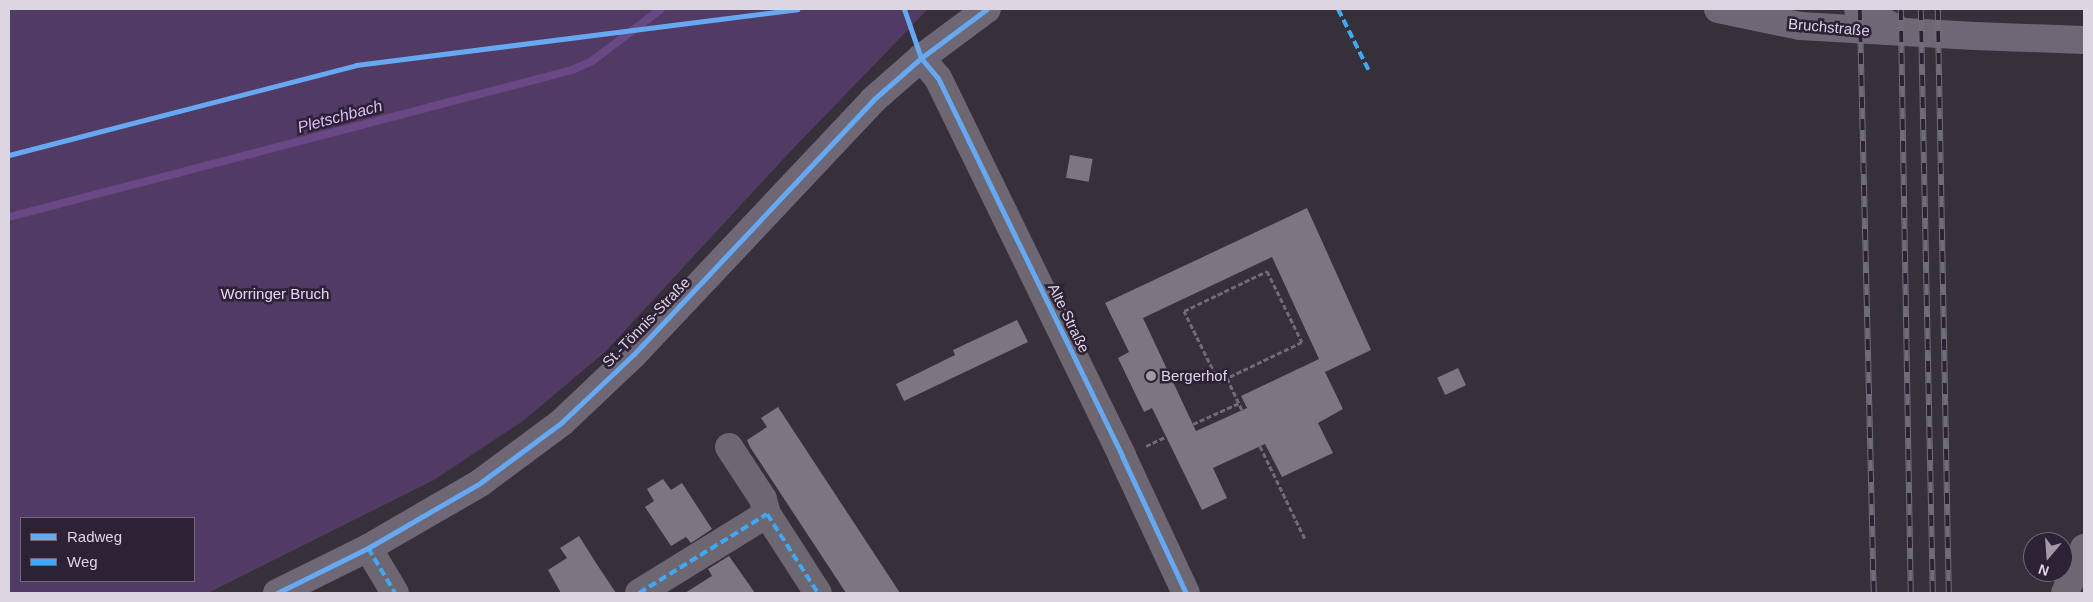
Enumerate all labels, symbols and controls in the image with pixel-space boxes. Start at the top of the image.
street label: Bruchstraße [1788,14,1870,40]
water label: Pletschbach [295,96,385,138]
street label: St.-Tönnis-Straße [598,273,694,371]
street label: Alte Straße [1044,280,1094,356]
park label: Worringer Bruch [221,285,329,303]
place label: Bergerhof [1161,367,1227,385]
marker: Bergerhof [1145,370,1157,382]
legend [20,517,195,582]
text: Radweg [67,528,122,545]
north arrow [2023,532,2073,582]
text: Weg [67,553,98,570]
text: N [2036,561,2051,579]

